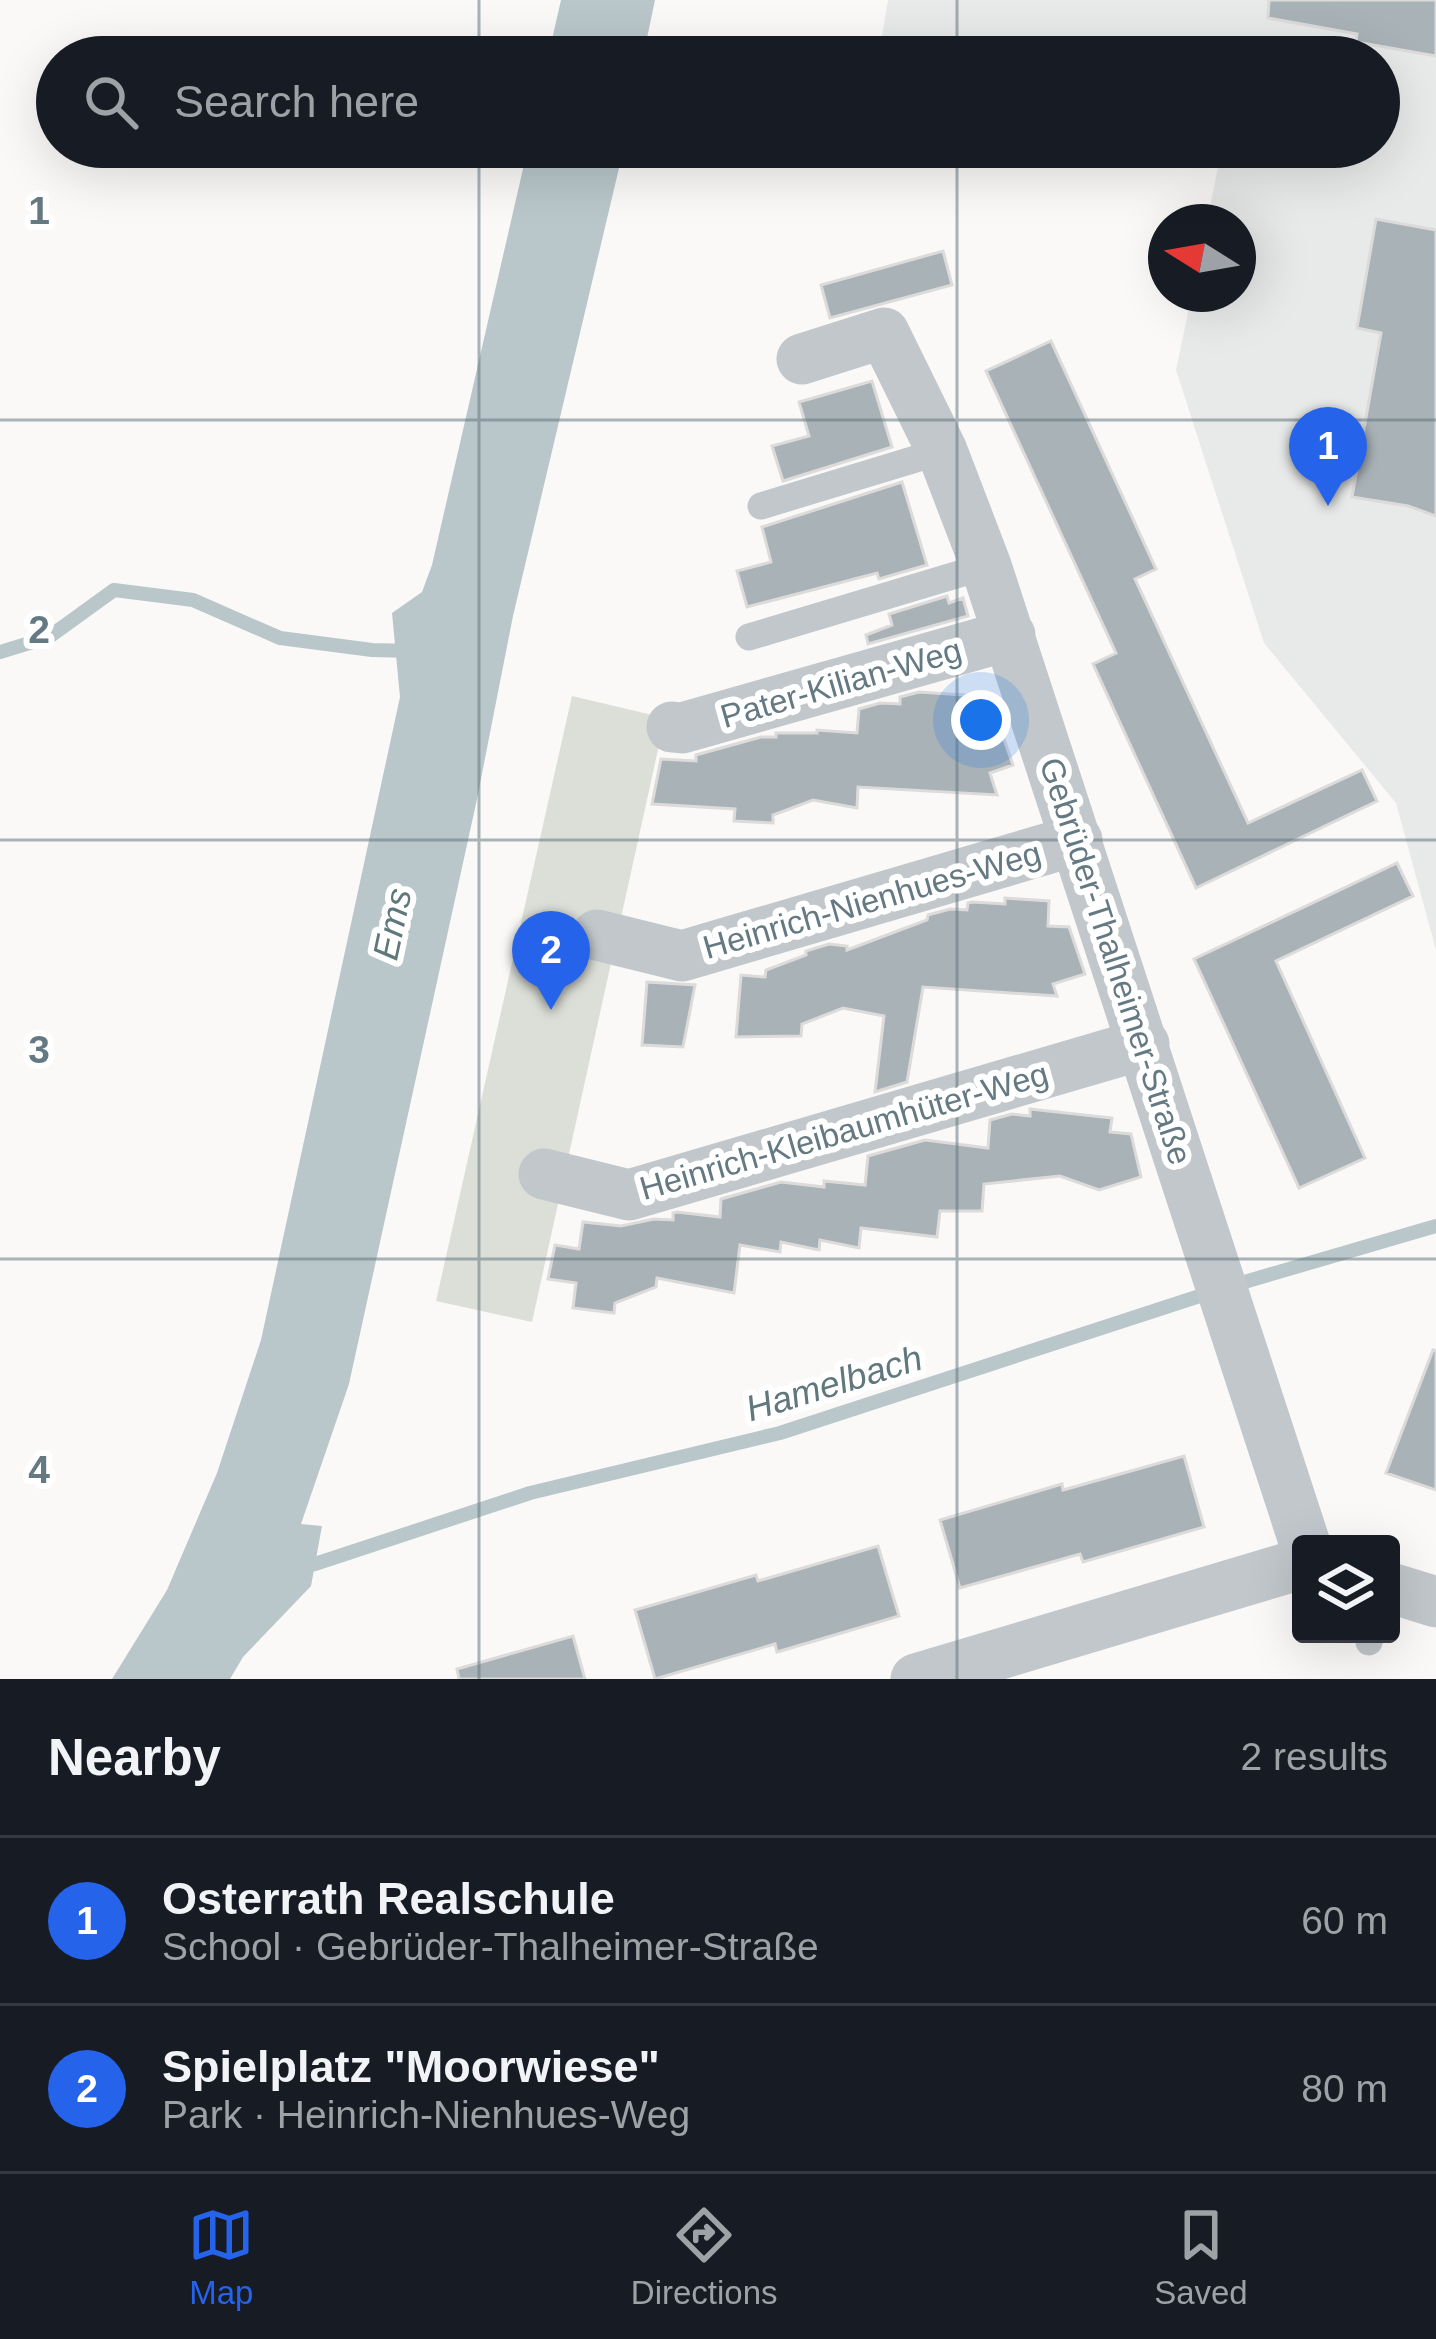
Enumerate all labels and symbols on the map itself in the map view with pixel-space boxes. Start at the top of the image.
text: 1 [28,189,50,232]
north arrow [1148,204,1256,312]
pin: 1 [1289,407,1367,506]
text: 2 [28,608,50,651]
street label: Pater-Kilian-Weg [716,631,966,735]
your location [951,690,1011,750]
street label: Gebrüder-Thalheimer-Straße [1033,753,1199,1169]
street label: Heinrich-Nienhues-Weg [699,834,1045,966]
water label: Ems [364,885,420,963]
pin: 2 [512,911,590,1010]
text: 3 [28,1028,50,1071]
street label: Heinrich-Kleibaumhüter-Weg [636,1055,1052,1207]
water label: Hamelbach [741,1337,927,1429]
text: 4 [28,1448,50,1491]

